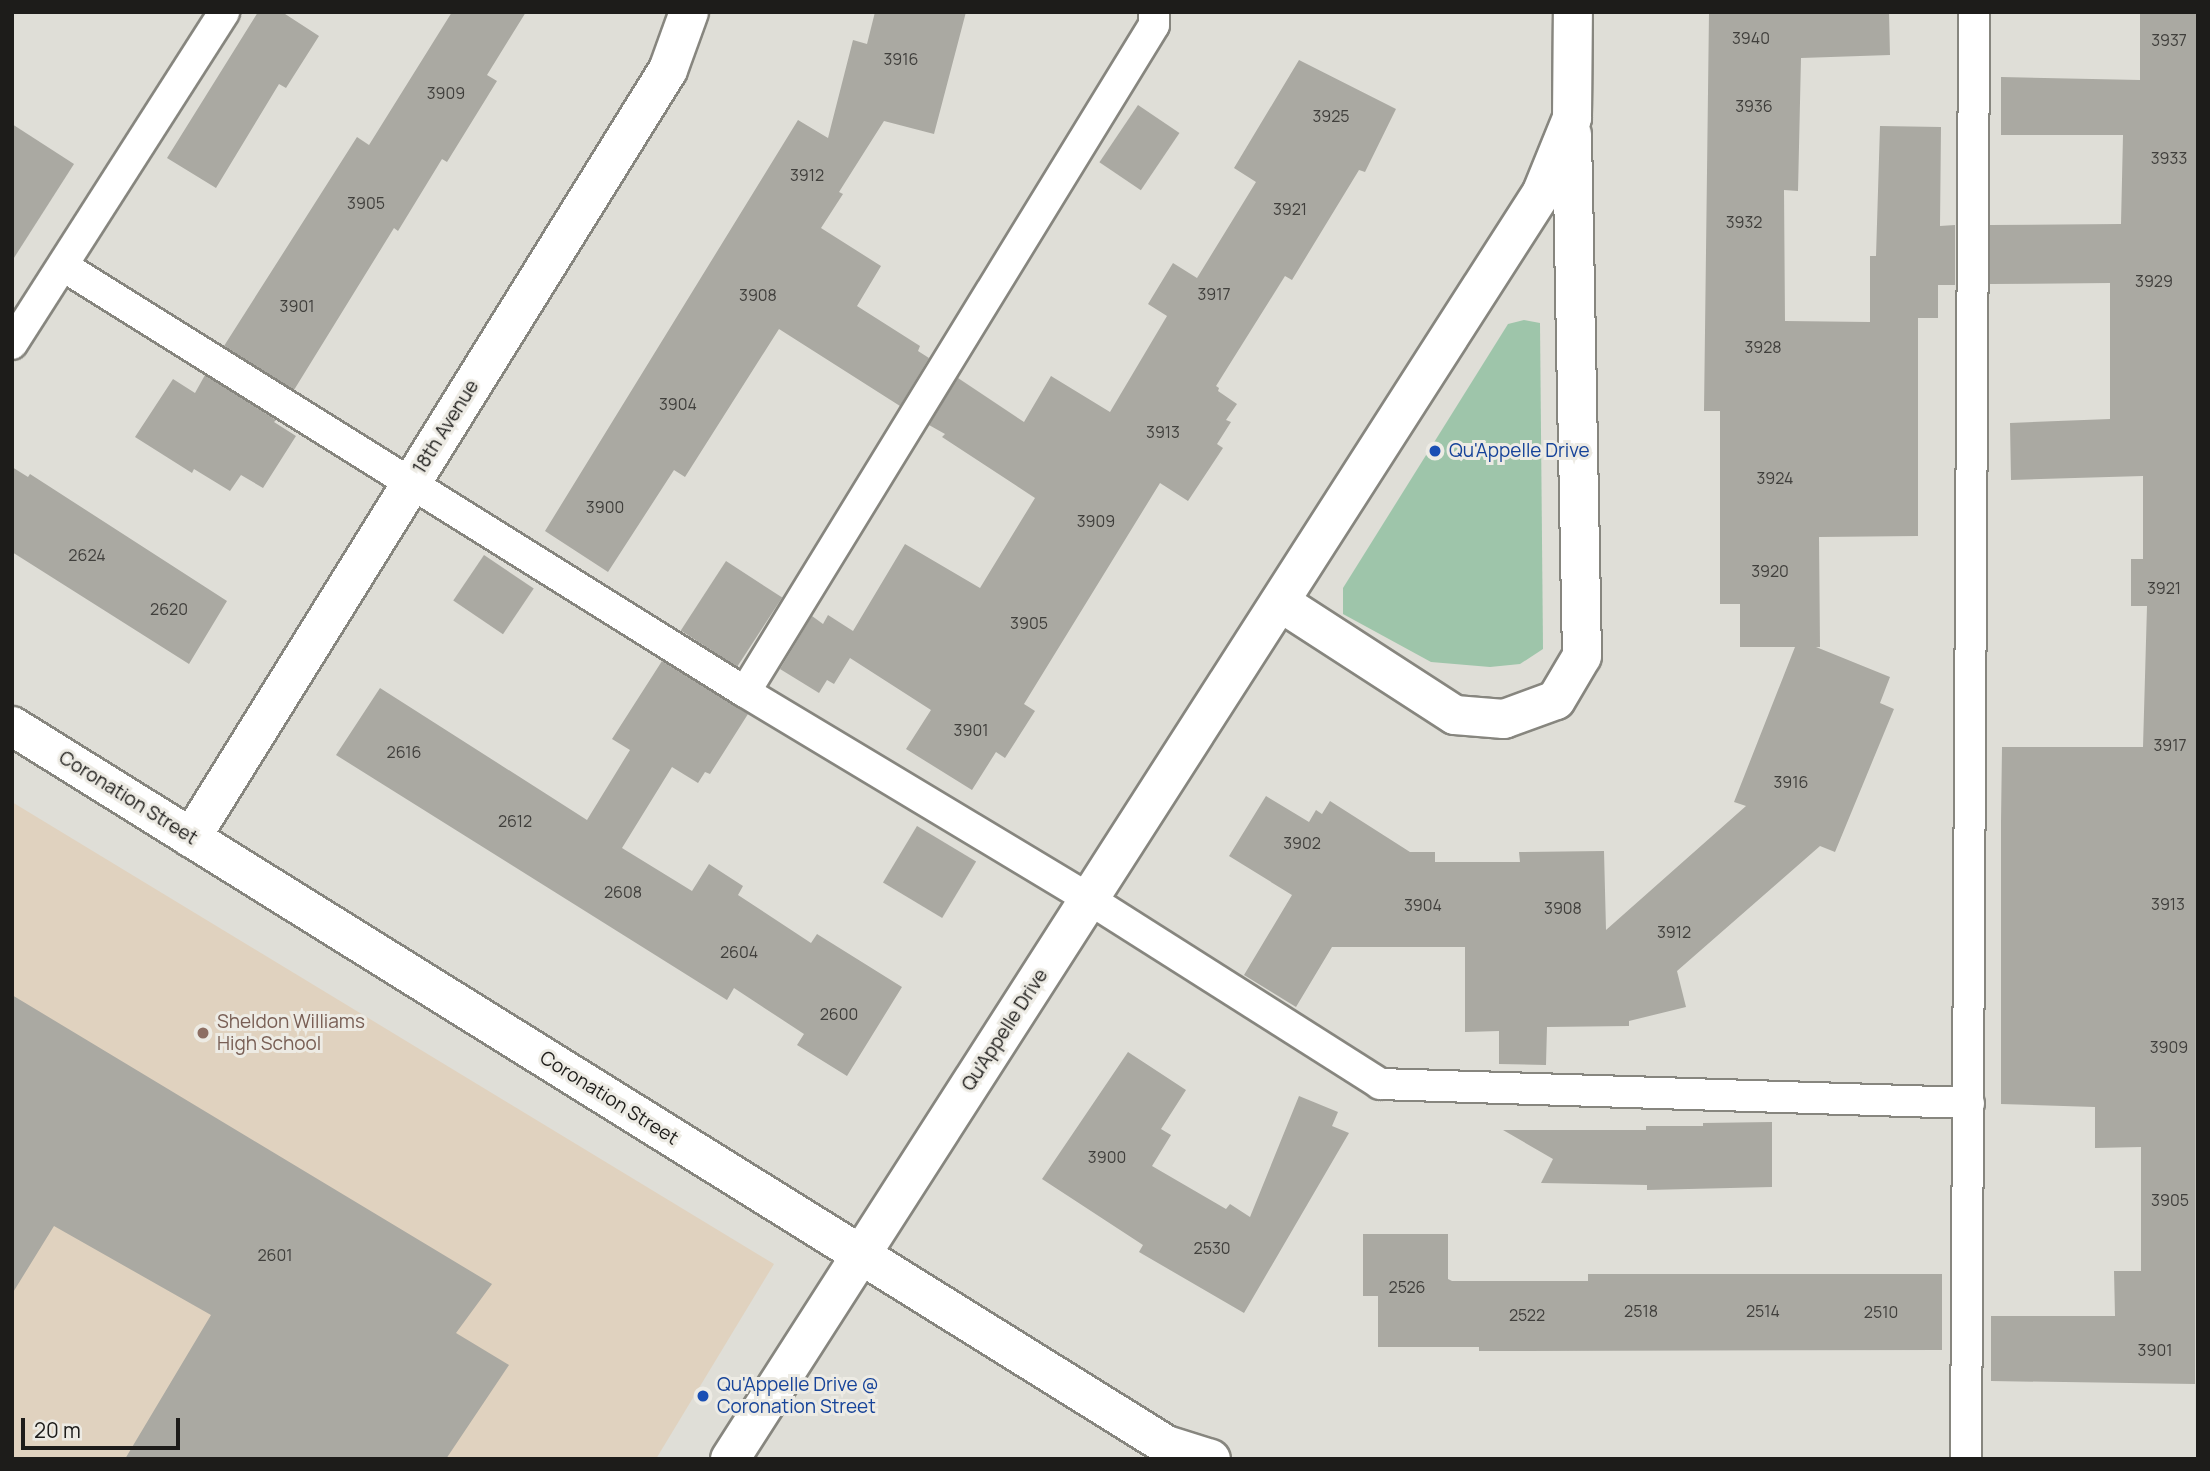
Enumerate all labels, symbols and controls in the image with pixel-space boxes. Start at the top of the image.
house number: 3940 [1732,28,1770,48]
house number: 3937 [2151,30,2187,50]
house number: 3916 [884,49,918,69]
house number: 3909 [427,83,465,103]
house number: 3936 [1735,96,1773,116]
house number: 3925 [1312,106,1350,126]
house number: 3933 [2151,148,2187,168]
house number: 3912 [790,165,824,185]
house number: 3905 [347,193,385,213]
house number: 3921 [1273,199,1307,219]
house number: 3932 [1726,212,1762,232]
house number: 3929 [2135,271,2173,291]
house number: 3917 [1197,284,1231,304]
house number: 3908 [739,285,777,305]
house number: 3901 [280,296,314,316]
house number: 3928 [1744,337,1782,357]
street label: 18th Avenue [408,376,484,478]
house number: 3904 [659,394,697,414]
house number: 3913 [1146,422,1180,442]
place label: Qu'Appelle Drive [1449,440,1590,462]
marker: Qu'Appelle Drive [1427,443,1443,459]
house number: 3924 [1756,468,1794,488]
house number: 3900 [586,497,624,517]
house number: 3909 [1077,511,1115,531]
house number: 2624 [68,545,106,565]
house number: 3920 [1751,561,1789,581]
house number: 3921 [2147,578,2181,598]
house number: 2620 [150,599,188,619]
house number: 3905 [1010,613,1048,633]
house number: 3901 [954,720,988,740]
house number: 3917 [2153,735,2187,755]
house number: 2616 [387,742,421,762]
street label: Coronation Street [55,746,201,850]
house number: 3916 [1774,772,1808,792]
house number: 2612 [498,811,532,831]
house number: 3902 [1283,833,1321,853]
house number: 2608 [604,882,642,902]
house number: 3913 [2151,894,2185,914]
house number: 3904 [1404,895,1442,915]
house number: 3908 [1544,898,1582,918]
house number: 3912 [1657,922,1691,942]
house number: 2604 [720,942,758,962]
street label: Qu'Appelle Drive [957,965,1053,1095]
house number: 2600 [820,1004,858,1024]
place label: Sheldon Williams High School [217,1011,365,1055]
marker: Sheldon Williams High School [195,1025,211,1041]
house number: 3909 [2150,1037,2188,1057]
street label: Coronation Street [536,1046,682,1150]
house number: 3900 [1088,1147,1126,1167]
house number: 3905 [2151,1190,2189,1210]
house number: 2530 [1194,1238,1230,1258]
house number: 2601 [257,1245,293,1265]
house number: 2526 [1389,1277,1425,1297]
house number: 2518 [1624,1301,1658,1321]
house number: 2514 [1746,1301,1780,1321]
house number: 2510 [1864,1302,1898,1322]
house number: 2522 [1509,1305,1545,1325]
house number: 3901 [2138,1340,2172,1360]
place label: Qu'Appelle Drive @ Coronation Street [717,1374,879,1418]
marker: Qu'Appelle Drive @ Coronation Street [695,1388,711,1404]
scale bar [24,1404,184,1448]
text: 20 m [34,1416,81,1444]

